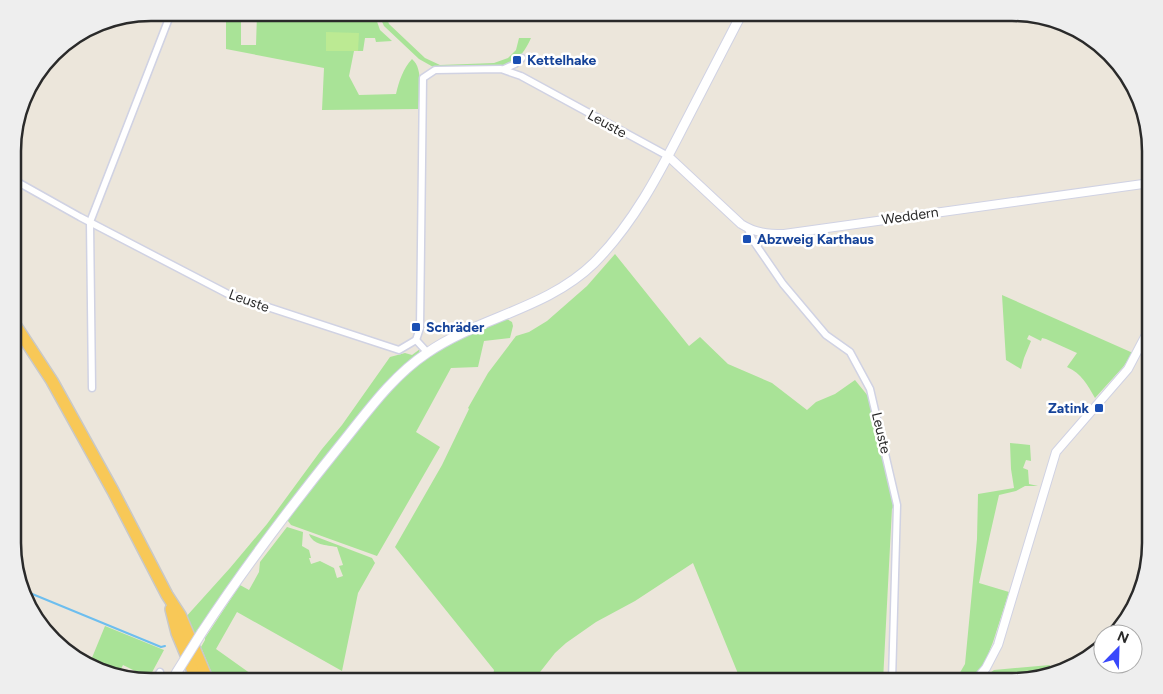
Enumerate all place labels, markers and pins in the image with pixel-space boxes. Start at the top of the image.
place label: Kettelhake [527,52,597,69]
marker: Kettelhake [511,54,523,66]
place label: Abzweig Karthaus [757,231,874,248]
marker: Abzweig Karthaus [741,233,753,245]
place label: Schräder [426,319,485,336]
marker: Schräder [410,321,422,333]
place label: Zatink [1048,400,1089,417]
marker: Zatink [1093,402,1105,414]

